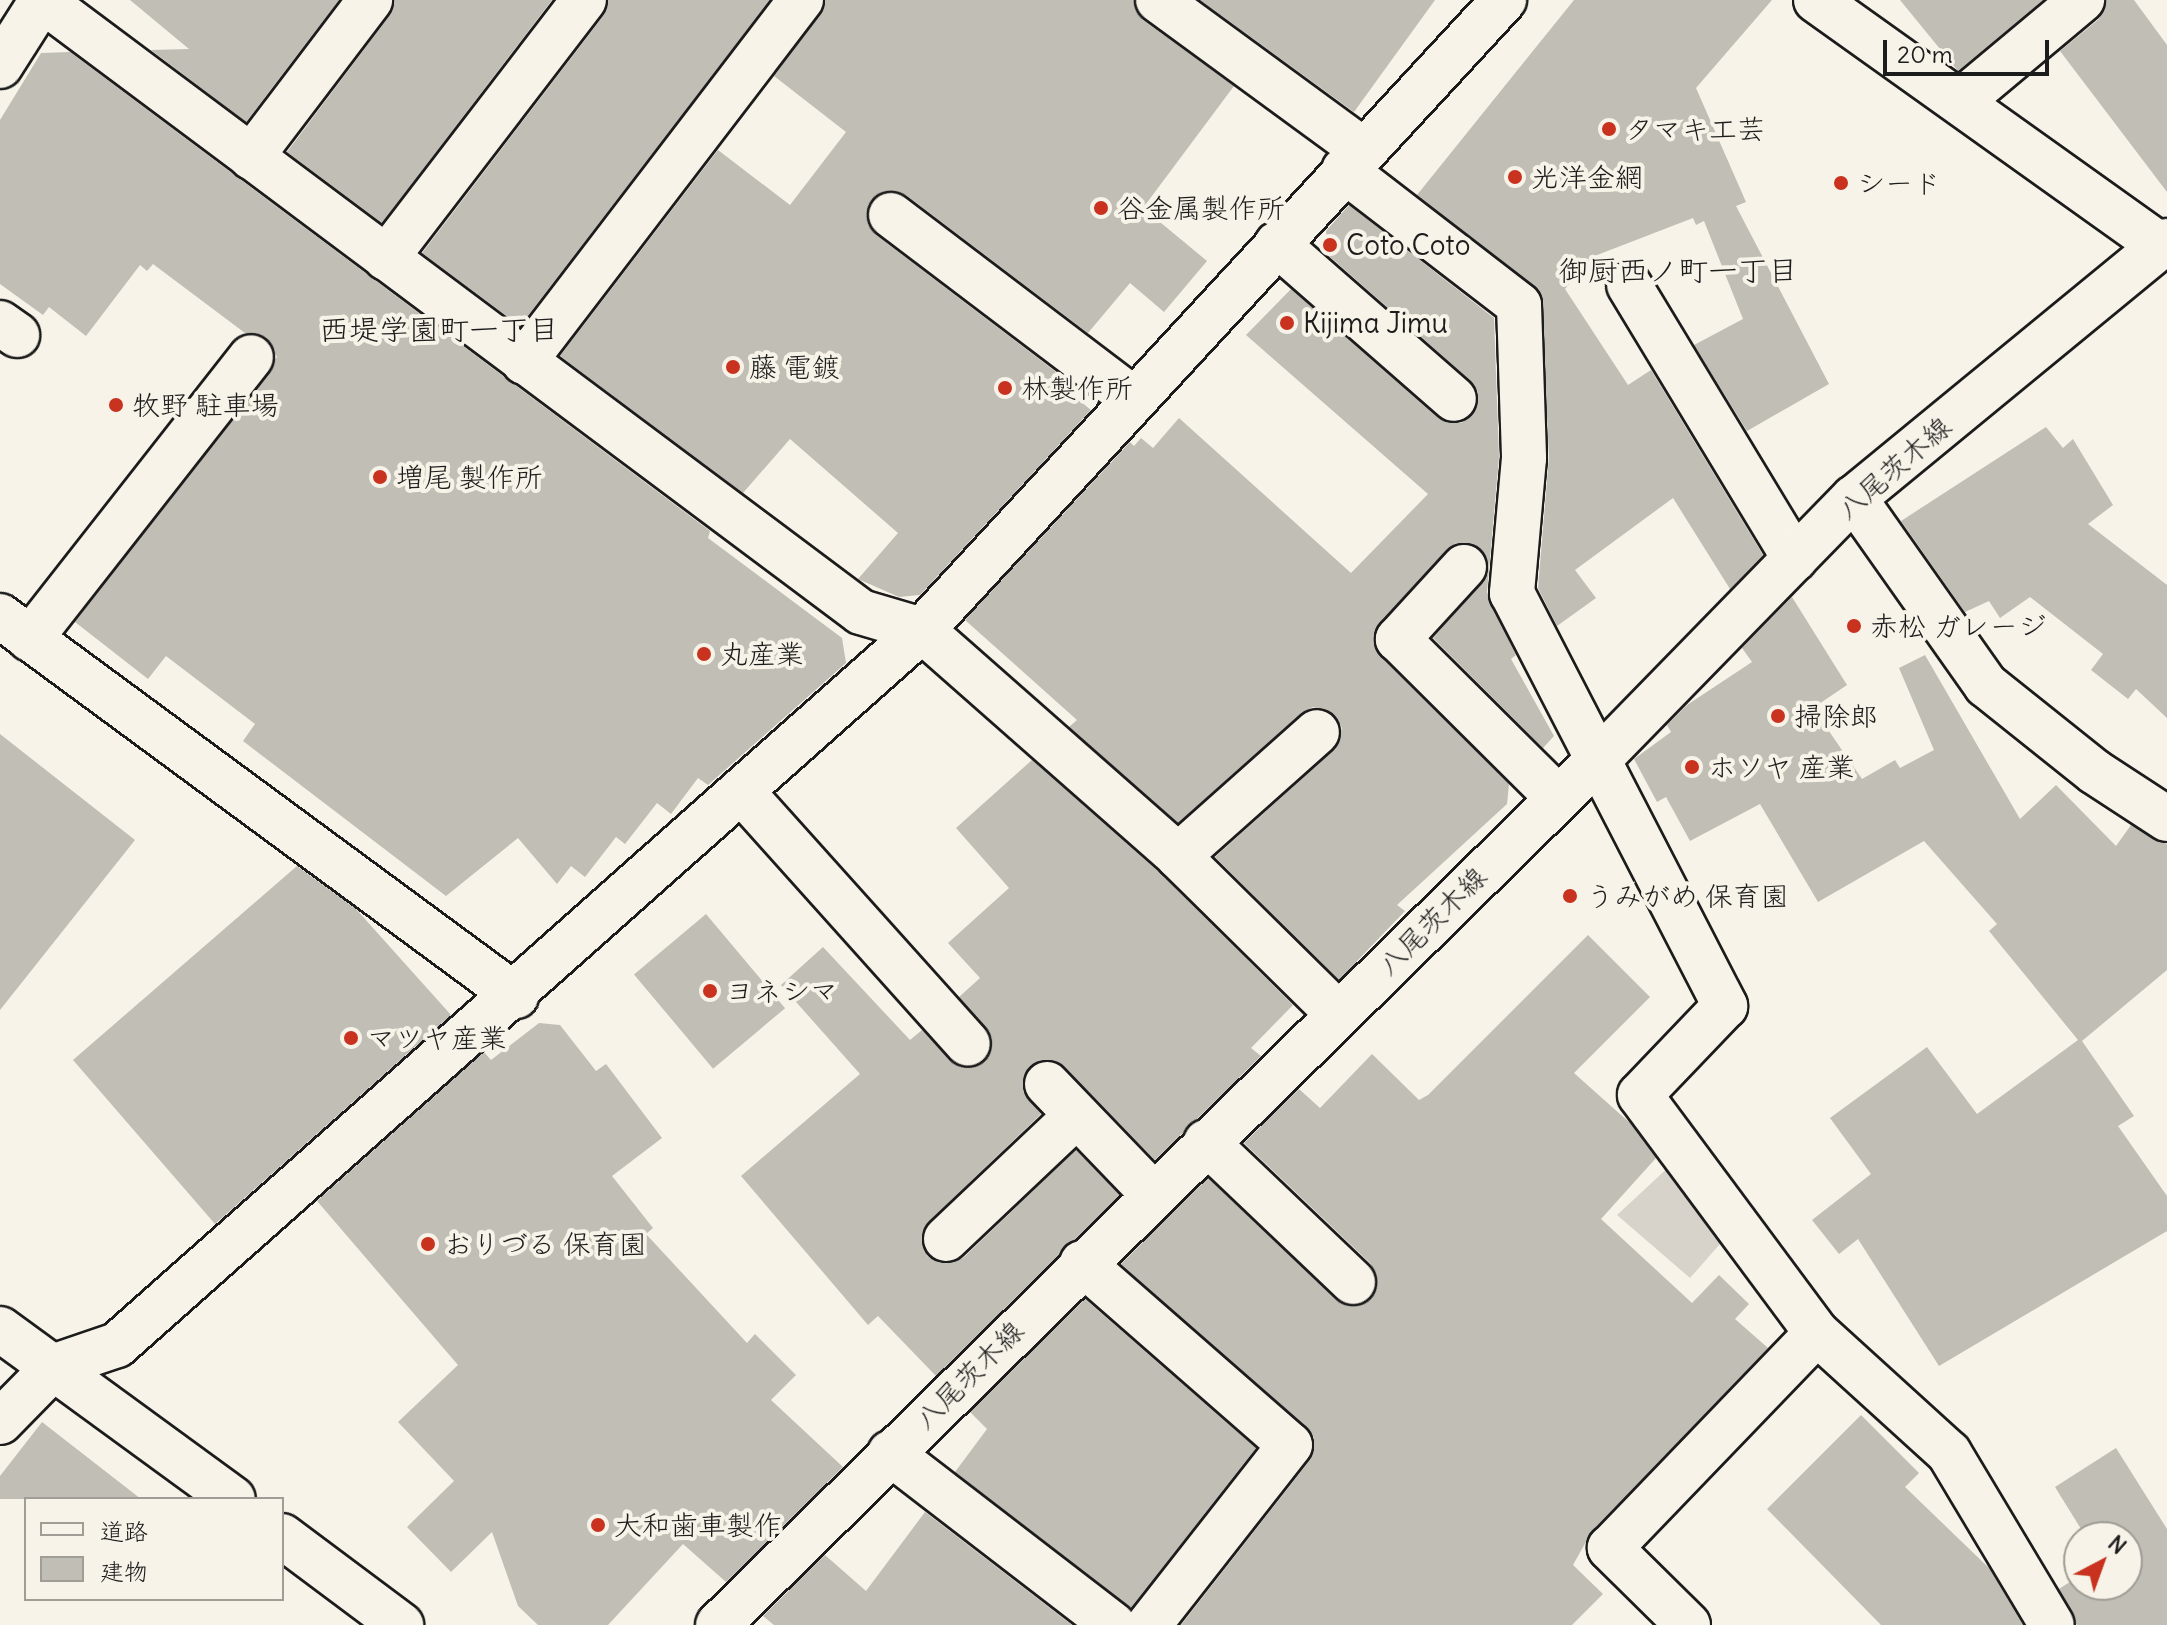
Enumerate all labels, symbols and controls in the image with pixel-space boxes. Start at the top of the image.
scale bar [1887,24,2053,74]
text: 20 m [1897,39,1953,69]
place label: タマキ工芸 [1625,112,1765,146]
marker: タマキ工芸 [1600,120,1618,138]
place label: 光洋金網 [1531,160,1643,194]
place label: シード [1857,166,1941,200]
marker: 光洋金網 [1506,168,1524,186]
marker: シード [1832,174,1850,192]
place label: 谷金属製作所 [1117,191,1285,225]
marker: 谷金属製作所 [1092,199,1110,217]
place label: Coto Coto [1346,228,1470,262]
marker: Coto Coto [1321,236,1339,254]
district label: 御厨西ノ町一丁目 [1558,252,1798,288]
place label: Kijima Jimu [1303,306,1448,340]
district label: 西堤学園町一丁目 [319,311,559,347]
marker: Kijima Jimu [1278,314,1296,332]
place label: 藤 電鍍 [749,350,840,384]
marker: 藤 電鍍 [724,358,742,376]
place label: 林製作所 [1021,371,1133,405]
marker: 林製作所 [996,379,1014,397]
place label: 牧野 駐車場 [132,388,279,422]
marker: 牧野 駐車場 [107,396,125,414]
street label: 八尾茨木線 [1830,409,1958,527]
place label: 増尾 製作所 [396,460,543,494]
marker: 増尾 製作所 [371,468,389,486]
place label: 赤松 ガレージ [1870,609,2046,643]
marker: 赤松 ガレージ [1845,617,1863,635]
place label: 丸産業 [720,637,804,671]
marker: 丸産業 [695,645,713,663]
place label: 掃除郎 [1794,699,1878,733]
marker: 掃除郎 [1769,707,1787,725]
place label: ホソヤ 産業 [1708,750,1855,784]
marker: ホソヤ 産業 [1683,758,1701,776]
street label: 八尾茨木線 [1371,860,1493,982]
place label: うみがめ 保育園 [1586,879,1789,913]
marker: うみがめ 保育園 [1561,887,1579,905]
place label: ヨネシマ [726,974,838,1008]
marker: ヨネシマ [701,982,719,1000]
place label: マツヤ産業 [367,1021,507,1055]
marker: マツヤ産業 [342,1029,360,1047]
place label: おりづる 保育園 [444,1227,647,1261]
marker: おりづる 保育園 [419,1235,437,1253]
street label: 八尾茨木線 [908,1314,1030,1436]
legend [24,1497,284,1601]
place label: 大和歯車製作 [614,1508,782,1542]
text: 道路 [100,1516,148,1546]
marker: 大和歯車製作 [589,1516,607,1534]
north arrow [2063,1521,2143,1601]
text: N [2103,1529,2132,1560]
text: 建物 [100,1556,148,1586]

